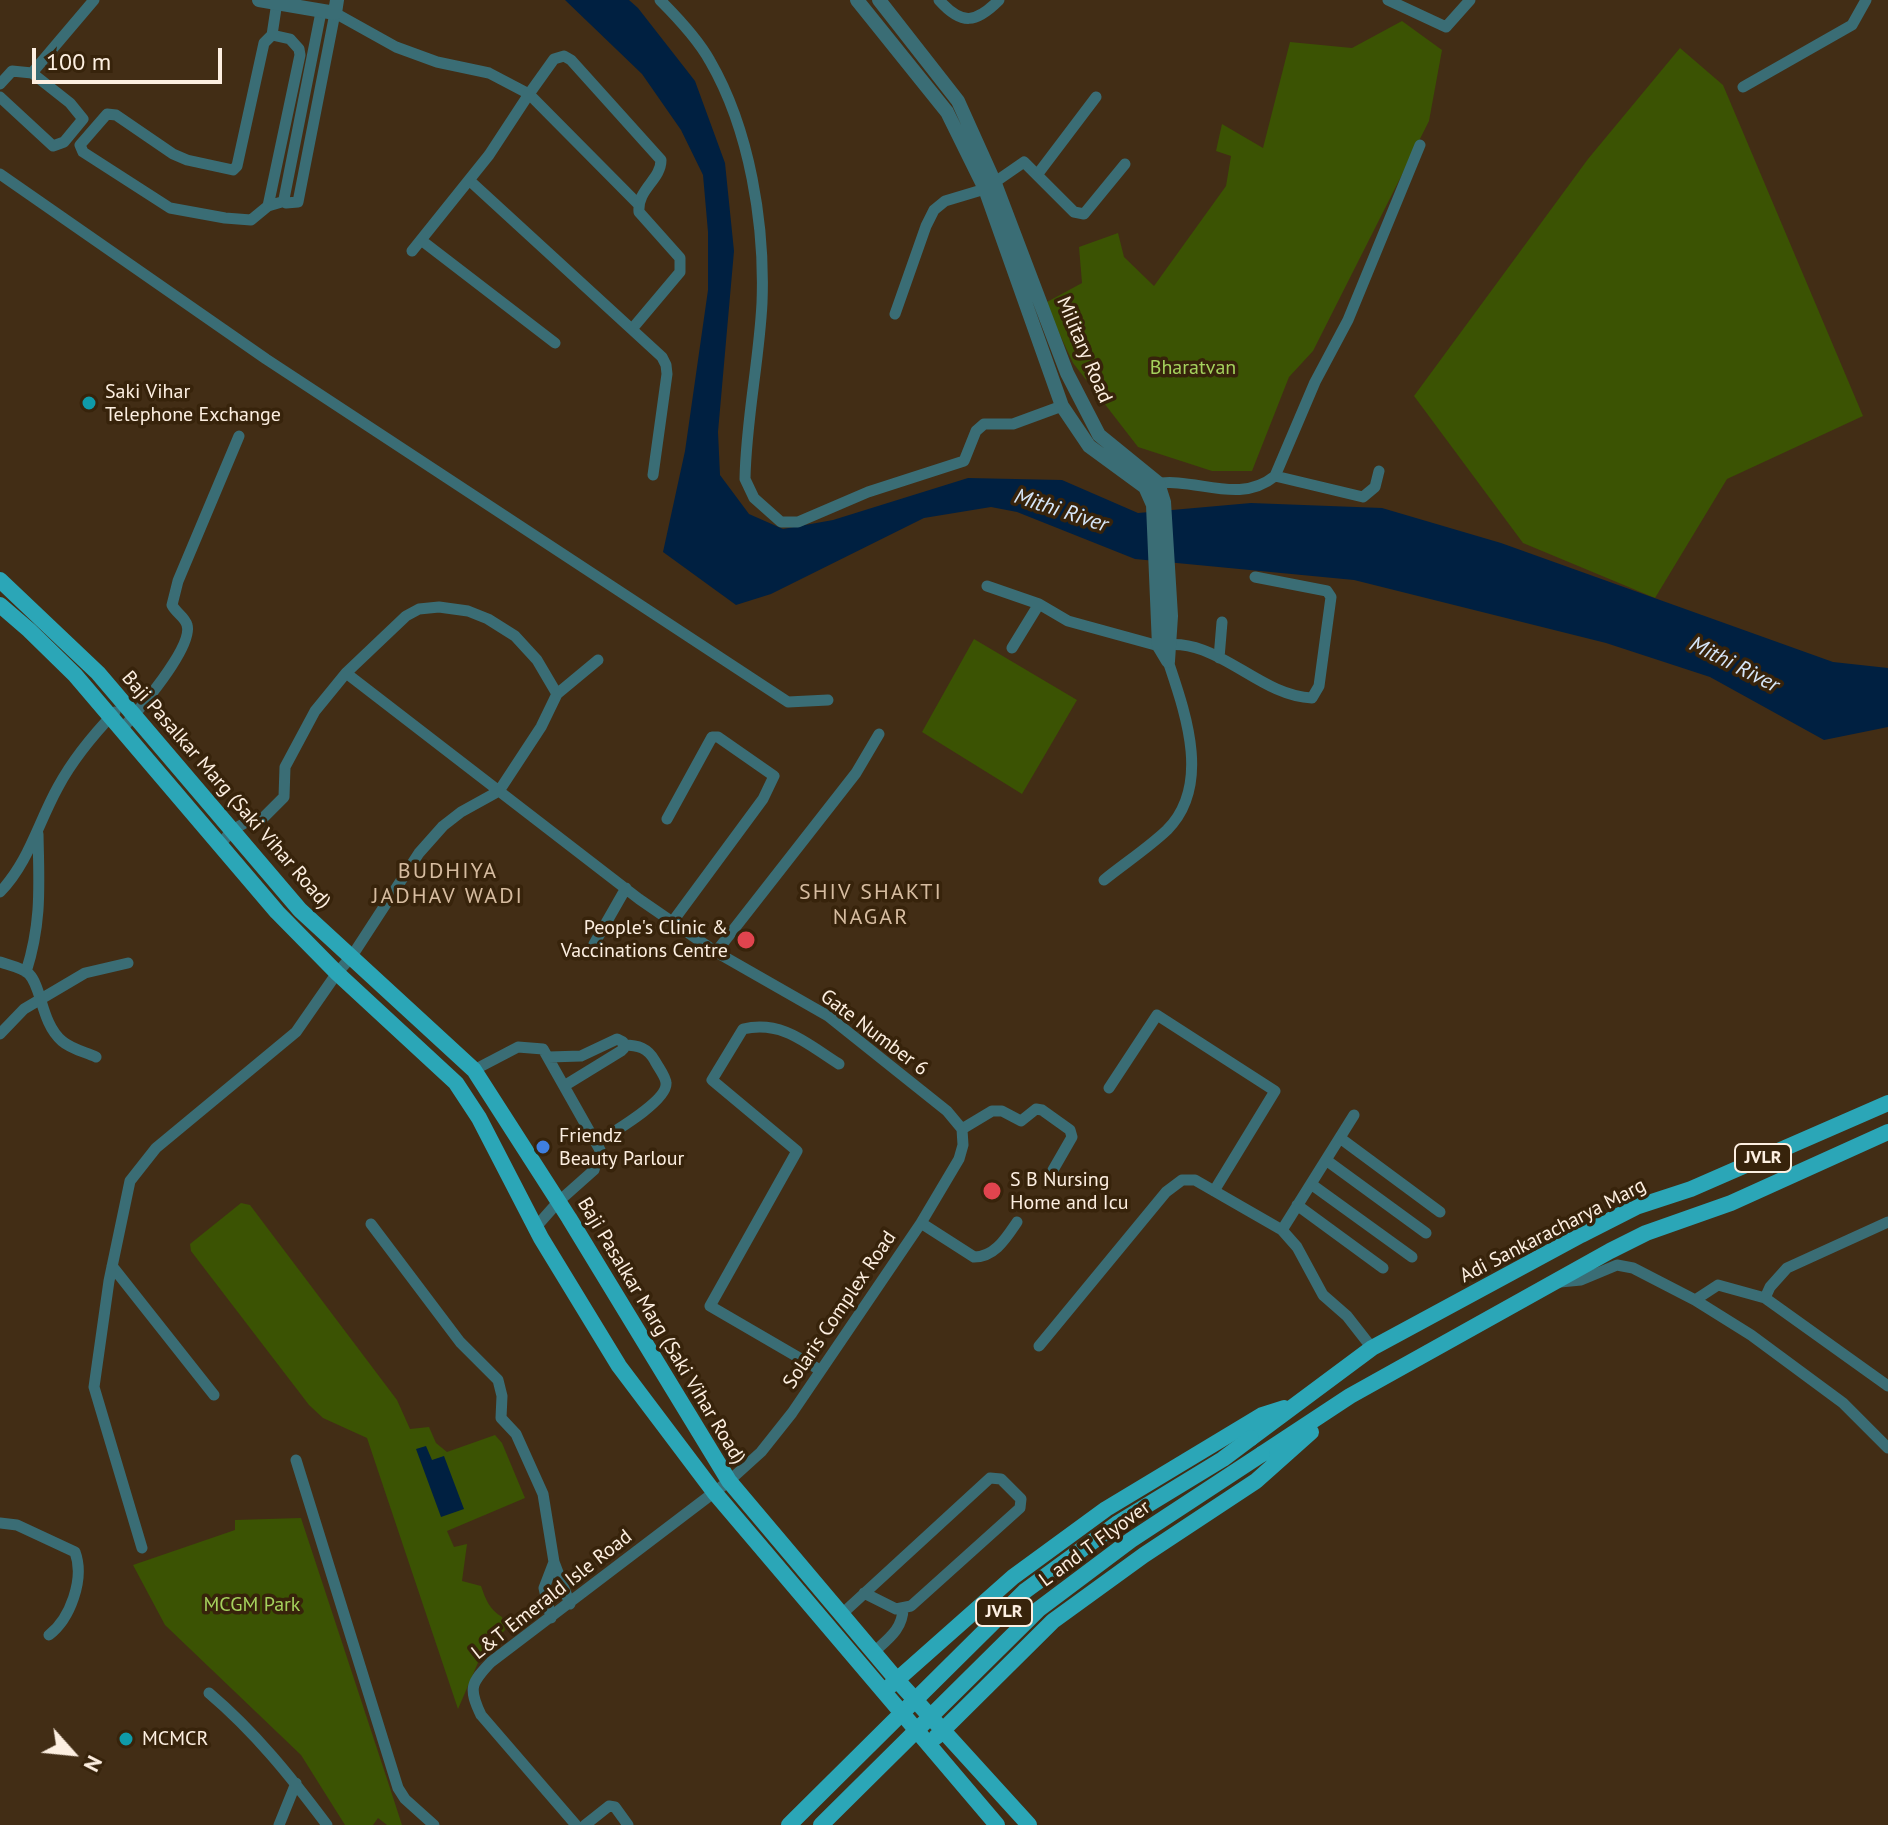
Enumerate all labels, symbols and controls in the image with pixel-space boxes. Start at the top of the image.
scale bar [36,32,226,82]
text: 100 m [46,46,111,77]
street label: Military Road [1051,293,1117,407]
park label: Bharatvan [1150,356,1236,380]
place label: Saki Vihar Telephone Exchange [105,380,281,427]
marker: Saki Vihar Telephone Exchange [80,394,98,412]
water label: Mithi River [1011,483,1111,539]
water label: Mithi River [1685,631,1783,699]
street label: Baji Pasalkar Marg (Saki Vihar Road) [116,666,336,914]
district label: BUDHIYA JADHAV WADI [372,859,524,910]
district label: SHIV SHAKTI NAGAR [799,880,943,932]
place label: People's Clinic & Vaccinations Centre [561,916,728,963]
marker: People's Clinic & Vaccinations Centre [735,929,757,951]
street label: Gate Number 6 [815,985,933,1081]
place label: Friendz Beauty Parlour [559,1124,684,1171]
marker: Friendz Beauty Parlour [534,1138,552,1156]
road number: JVLR [1735,1144,1791,1172]
place label: S B Nursing Home and Icu [1010,1168,1128,1215]
street label: Adi Sankaracharya Marg [1456,1174,1650,1288]
marker: S B Nursing Home and Icu [981,1180,1003,1202]
street label: Baji Pasalkar Marg (Saki Vihar Road) [572,1193,750,1469]
street label: Solaris Complex Road [778,1227,902,1393]
street label: L and T Flyover [1035,1496,1155,1592]
street label: L&T Emerald Isle Road [467,1525,637,1665]
park label: MCGM Park [204,1593,300,1617]
road number: JVLR [976,1598,1032,1626]
north arrow [32,1713,112,1793]
place label: MCMCR [142,1727,208,1751]
marker: MCMCR [117,1730,135,1748]
text: N [78,1751,109,1777]

